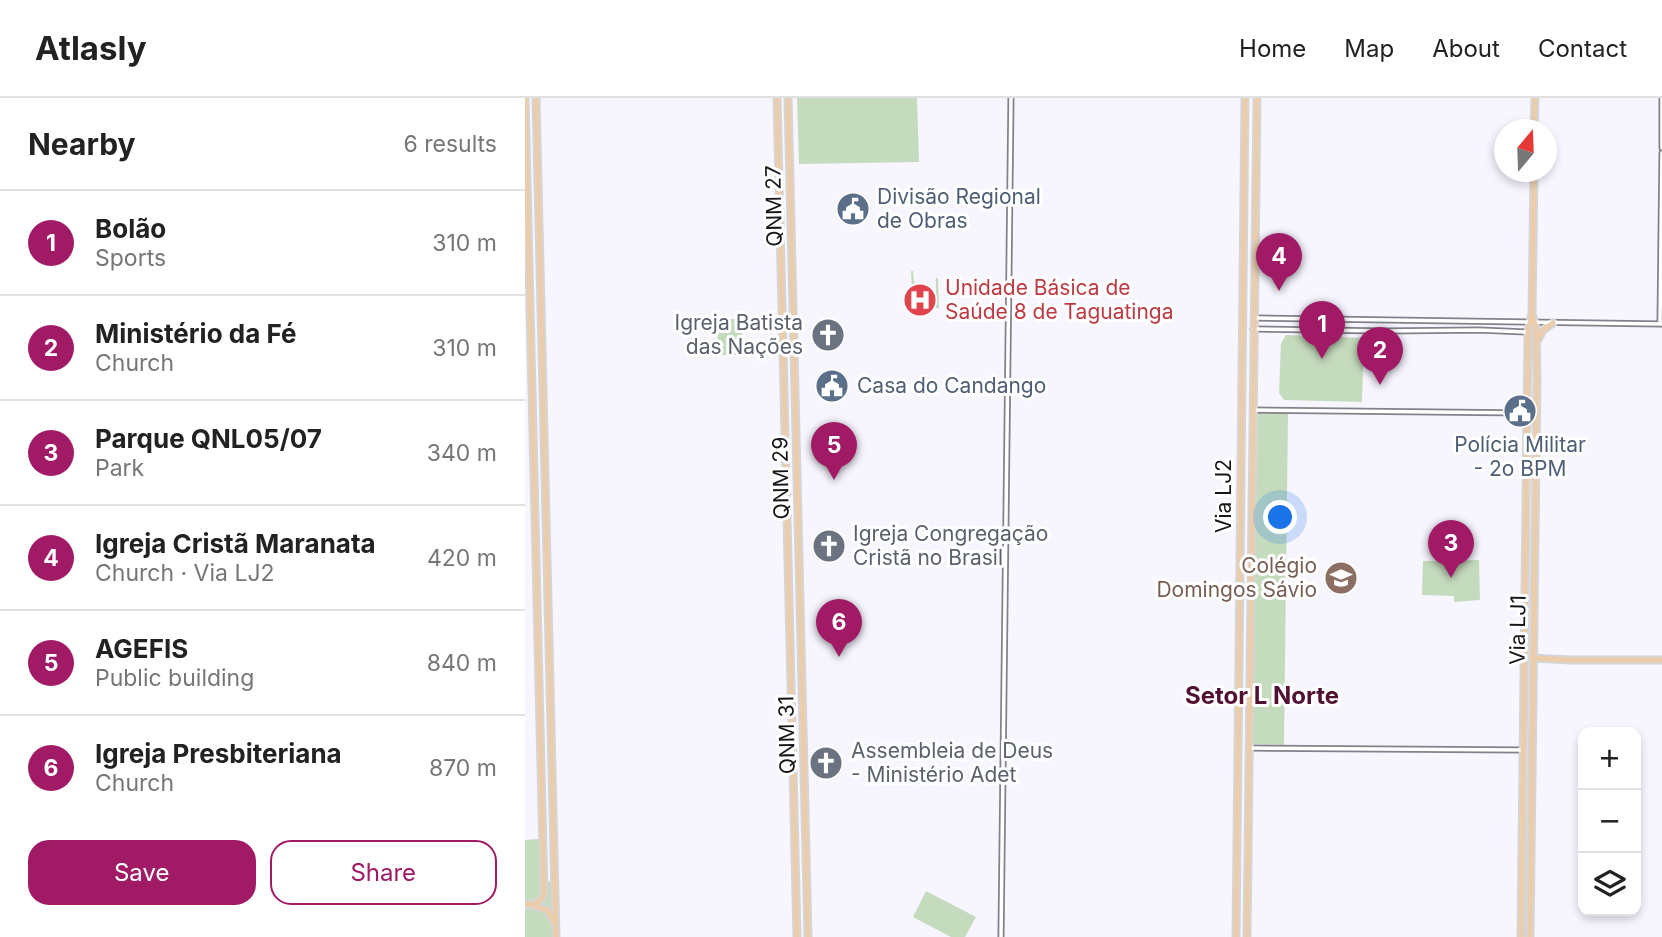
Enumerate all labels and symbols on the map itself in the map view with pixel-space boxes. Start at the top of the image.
north arrow [1494,119,1557,182]
street label: QNM 27 [760,165,787,247]
place label: Divisão Regional de Obras [877,184,1041,233]
public building icon: Divisão Regional de Obras [834,190,872,228]
pin: 4 [1256,233,1302,291]
place label: Unidade Básica de Saúde 8 de Taguatinga [945,275,1174,324]
hospital icon: Unidade Básica de Saúde 8 de Taguatinga [901,281,939,319]
pin: 1 [1299,301,1345,359]
place label: Igreja Batista das Nações [675,310,803,359]
church icon: Igreja Batista das Nações [809,316,847,354]
pin: 2 [1357,327,1403,385]
public building icon: Casa do Candango [813,367,851,405]
place label: Casa do Candango [857,373,1046,398]
public building icon: Polícia Militar - 2o BPM [1501,392,1539,430]
pin: 5 [811,422,857,480]
place label: Polícia Militar - 2o BPM [1454,432,1586,481]
street label: QNM 29 [767,436,794,520]
street label: Via LJ2 [1211,459,1236,533]
your location [1263,500,1297,534]
pin: 3 [1428,520,1474,578]
place label: Igreja Congregação Cristã no Brasil [853,521,1048,570]
church icon: Igreja Congregação Cristã no Brasil [810,527,848,565]
place label: Colégio Domingos Sávio [1156,553,1317,602]
school or university icon: Colégio Domingos Sávio [1322,559,1360,597]
street label: Via LJ1 [1504,595,1531,665]
pin: 6 [816,599,862,657]
district label: Setor L Norte [1185,681,1339,710]
street label: QNM 31 [773,696,800,774]
place label: Assembleia de Deus - Ministério Adet [851,738,1053,787]
church icon: Assembleia de Deus - Ministério Adet [807,744,845,782]

